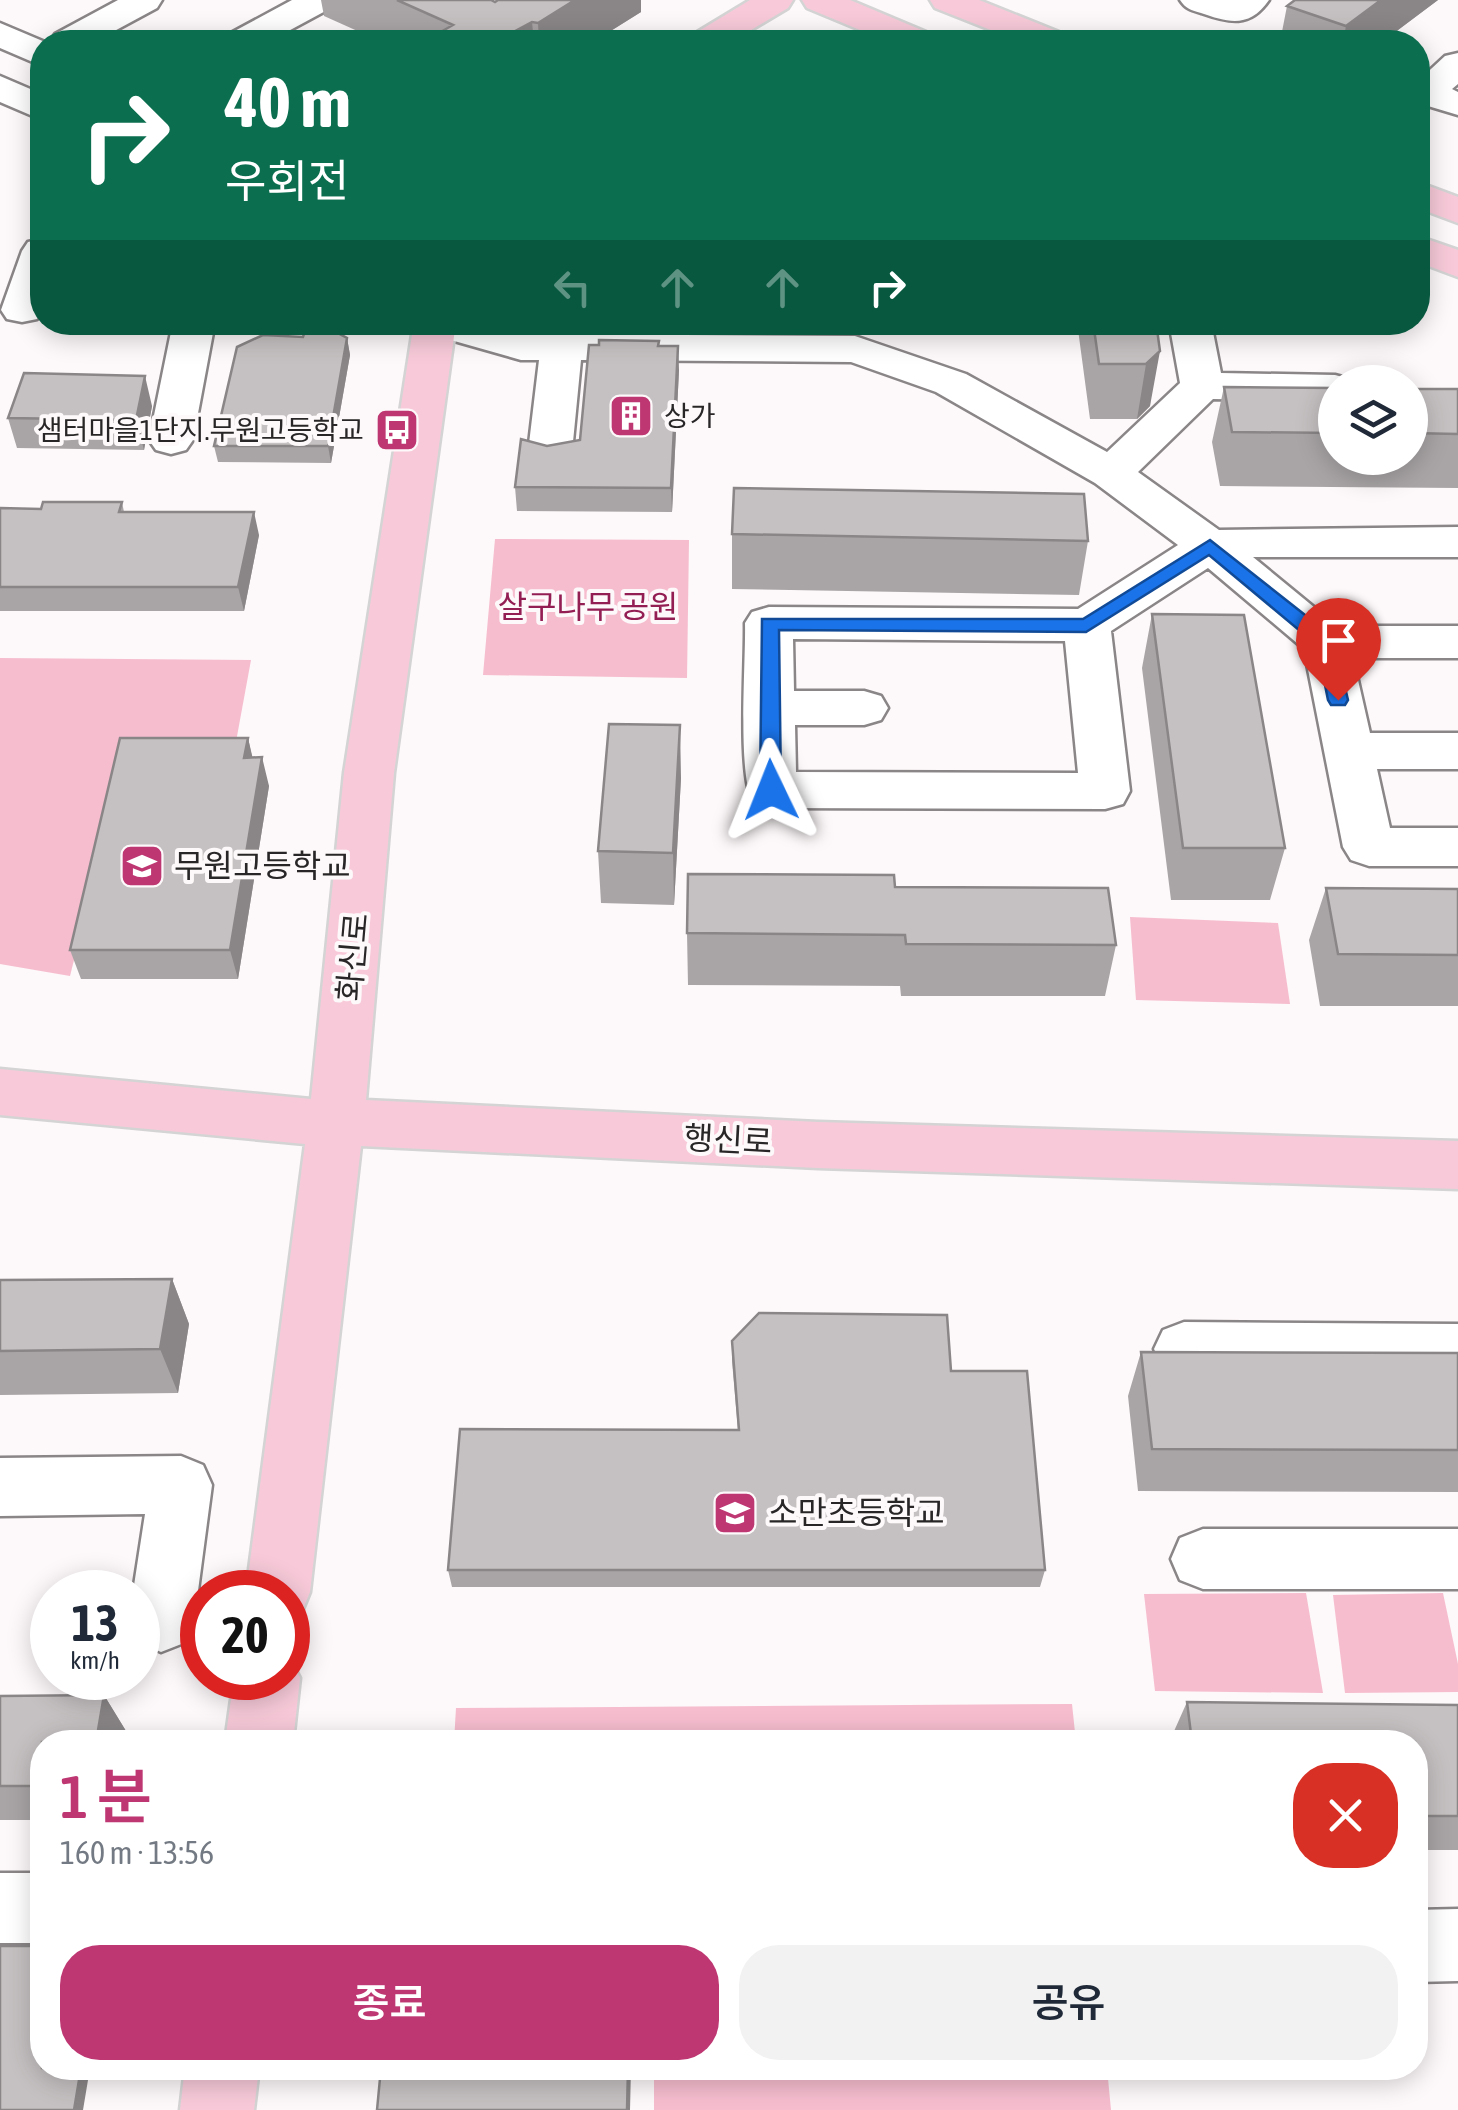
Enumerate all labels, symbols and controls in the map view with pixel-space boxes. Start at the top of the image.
text: 40 m [225,62,351,142]
icon: right [60,70,190,200]
text: 우회전 [225,155,349,207]
icon: left [545,260,600,315]
icon: ahead [650,260,705,315]
icon: ahead [755,260,810,315]
icon: right [860,260,915,315]
map controls [1318,365,1428,475]
button: layers [1318,365,1428,475]
building icon: 상가 [608,393,654,439]
place label: 상가 [664,400,716,432]
bus stop icon: 샘터마을1단지.무원고등학교 [374,407,420,453]
place label: 샘터마을1단지.무원고등학교 [37,414,364,446]
park label: 살구나무 공원 [497,588,679,625]
pin [1296,598,1381,701]
icon: arrive [1311,613,1366,668]
position arrow [719,738,823,842]
school or university icon: 무원고등학교 [119,843,165,889]
place label: 무원고등학교 [174,847,351,884]
street label: 화신로 [330,911,375,1003]
street label: 행신로 [683,1119,773,1160]
school or university icon: 소만초등학교 [712,1490,758,1536]
place label: 소만초등학교 [768,1494,945,1531]
speed limit sign: 20 [180,1570,310,1700]
text: 13 [71,1594,118,1652]
text: km/h [70,1646,120,1674]
text: 1 분 [60,1762,152,1831]
button: close [1293,1763,1398,1868]
text: 160 m · 13:56 [60,1834,214,1871]
button: 종료 [60,1945,719,2060]
button: 공유 [739,1945,1398,2060]

